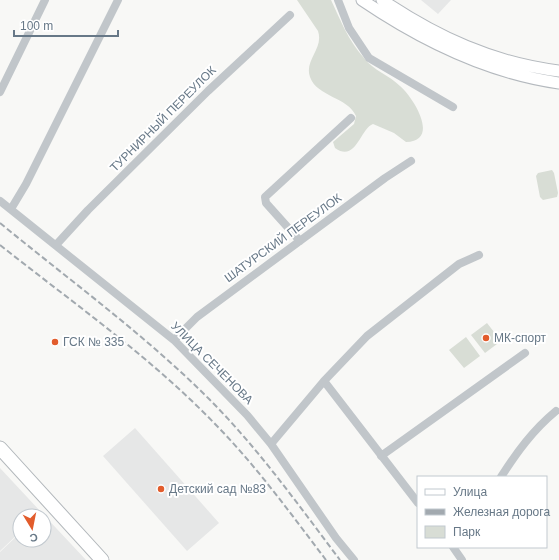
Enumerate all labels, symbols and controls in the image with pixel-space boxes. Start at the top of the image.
scale bar [14,12,118,38]
text: 100 m [20,19,53,33]
street label: ТУРНИРНЫЙ ПЕРЕУЛОК [107,63,219,175]
street label: ШАТУРСКИЙ ПЕРЕУЛОК [221,190,344,285]
street label: УЛИЦА СЕЧЕНОВА [168,319,256,407]
place label: МК-спорт [494,331,547,345]
marker: МК-спорт [481,333,491,343]
place label: ГСК № 335 [63,335,125,349]
marker: ГСК № 335 [50,337,60,347]
legend [417,476,547,548]
place label: Детский сад №83 [169,482,266,496]
marker: Детский сад №83 [156,484,166,494]
text: Улица [453,485,487,499]
text: Железная дорога [453,505,550,519]
north arrow [12,508,52,548]
text: Парк [453,525,481,539]
text: С [29,531,39,544]

